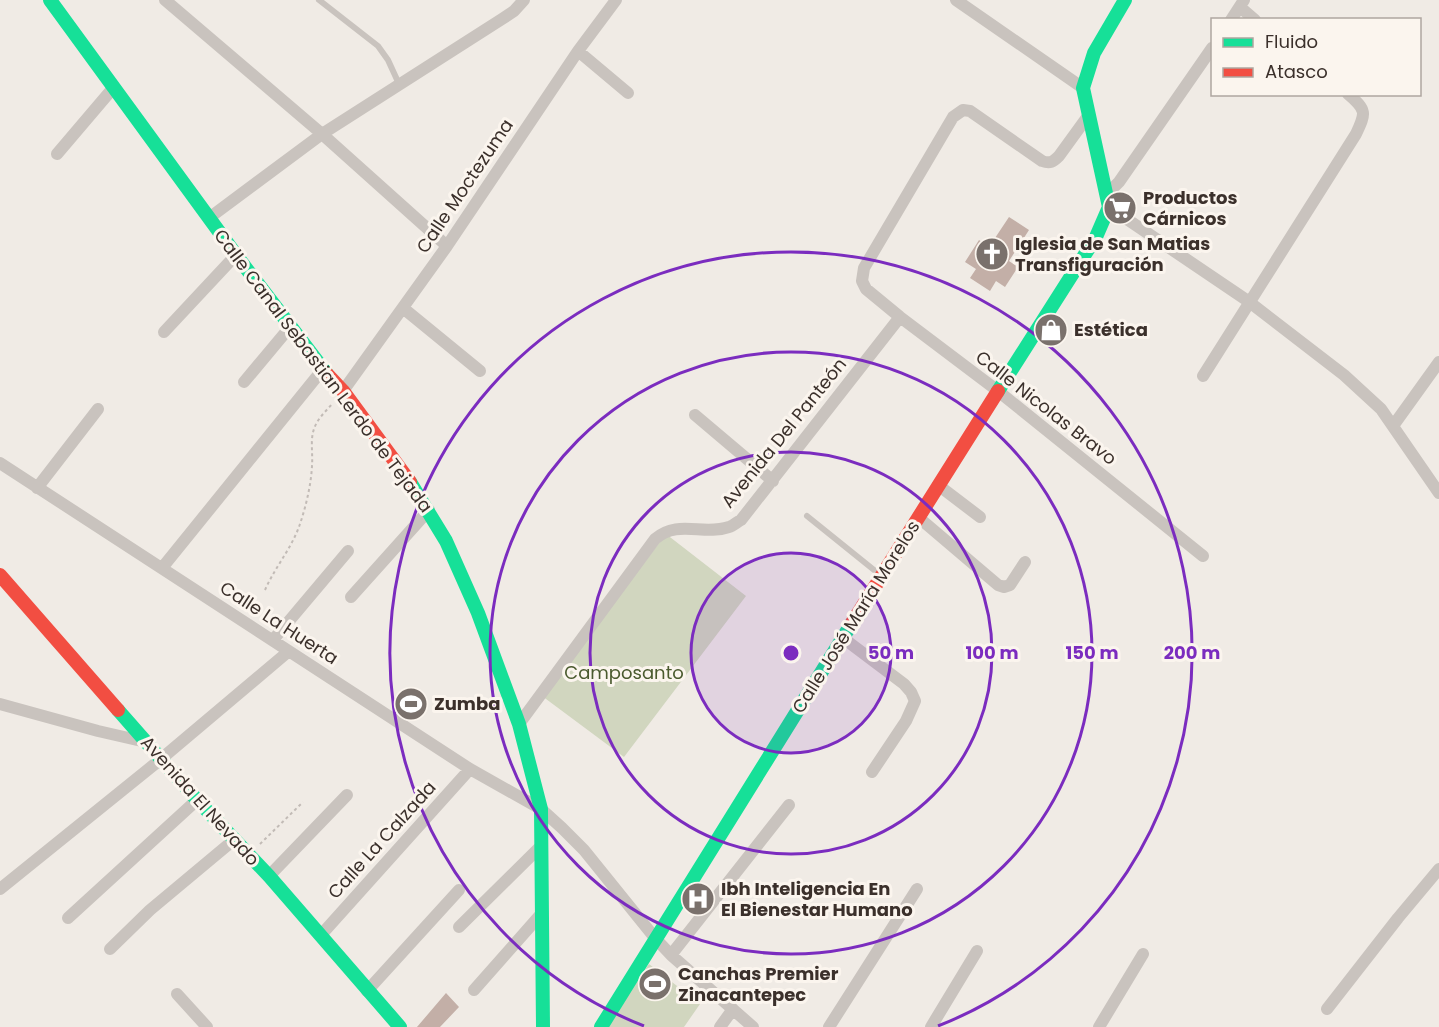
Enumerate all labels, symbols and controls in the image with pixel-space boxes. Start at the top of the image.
legend [1211,18,1421,96]
text: Fluido [1265,29,1318,54]
text: Atasco [1265,59,1328,84]
street label: Calle Moctezuma [410,114,519,258]
place label: Productos Cárnicos [1143,185,1237,231]
supermarket icon: Productos Cárnicos [1102,190,1138,226]
street label: Calle Canal Sebastian Lerdo de Tejada [208,224,438,518]
place label: Iglesia de San Matias Transfiguración [1015,231,1210,277]
church icon: Iglesia de San Matias Transfiguración [974,236,1010,272]
shop icon: Estética [1033,312,1069,348]
place label: Estética [1074,317,1148,342]
street label: Calle Nicolas Bravo [971,345,1122,471]
street label: Avenida Del Panteón [715,352,852,513]
street label: Calle José María Morelos [786,515,925,718]
street label: Calle La Huerta [215,575,343,670]
text: 50 m [868,640,914,665]
text: 100 m [965,640,1019,665]
text: 150 m [1065,640,1119,665]
text: 200 m [1164,640,1220,665]
centre of rings [781,643,801,663]
park label: Camposanto [564,660,684,685]
sports icon: Zumba [393,686,429,722]
place label: Zumba [434,691,500,716]
street label: Avenida El Nevado [135,730,265,871]
street label: Calle La Calzada [322,775,441,904]
place label: Ibh Inteligencia En El Bienestar Humano [721,876,913,922]
hospital icon: Ibh Inteligencia En El Bienestar Humano [680,881,716,917]
place label: Canchas Premier Zinacantepec [678,961,839,1007]
sports icon: Canchas Premier Zinacantepec [637,966,673,1002]

